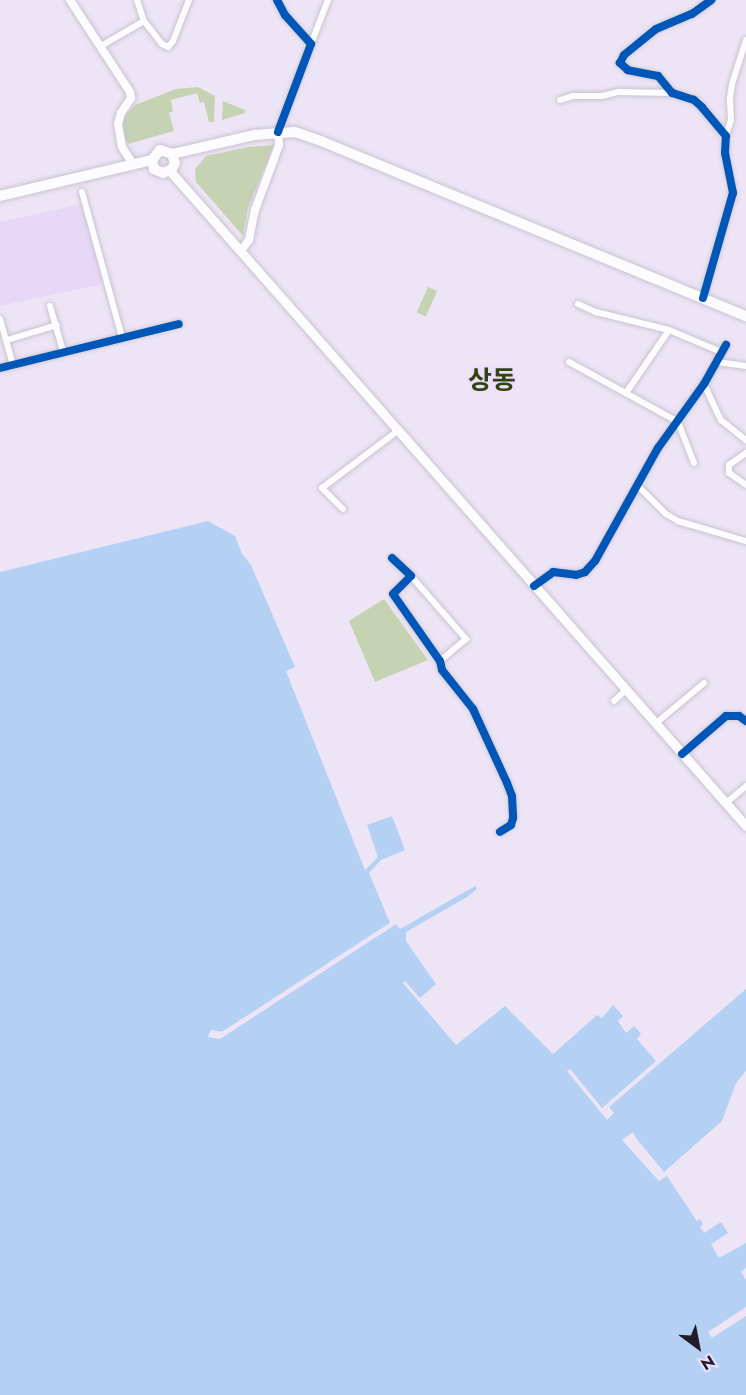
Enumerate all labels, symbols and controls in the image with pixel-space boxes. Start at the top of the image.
district label: 상동 [468,365,516,397]
north arrow [668,1317,728,1377]
text: N [696,1350,719,1376]

